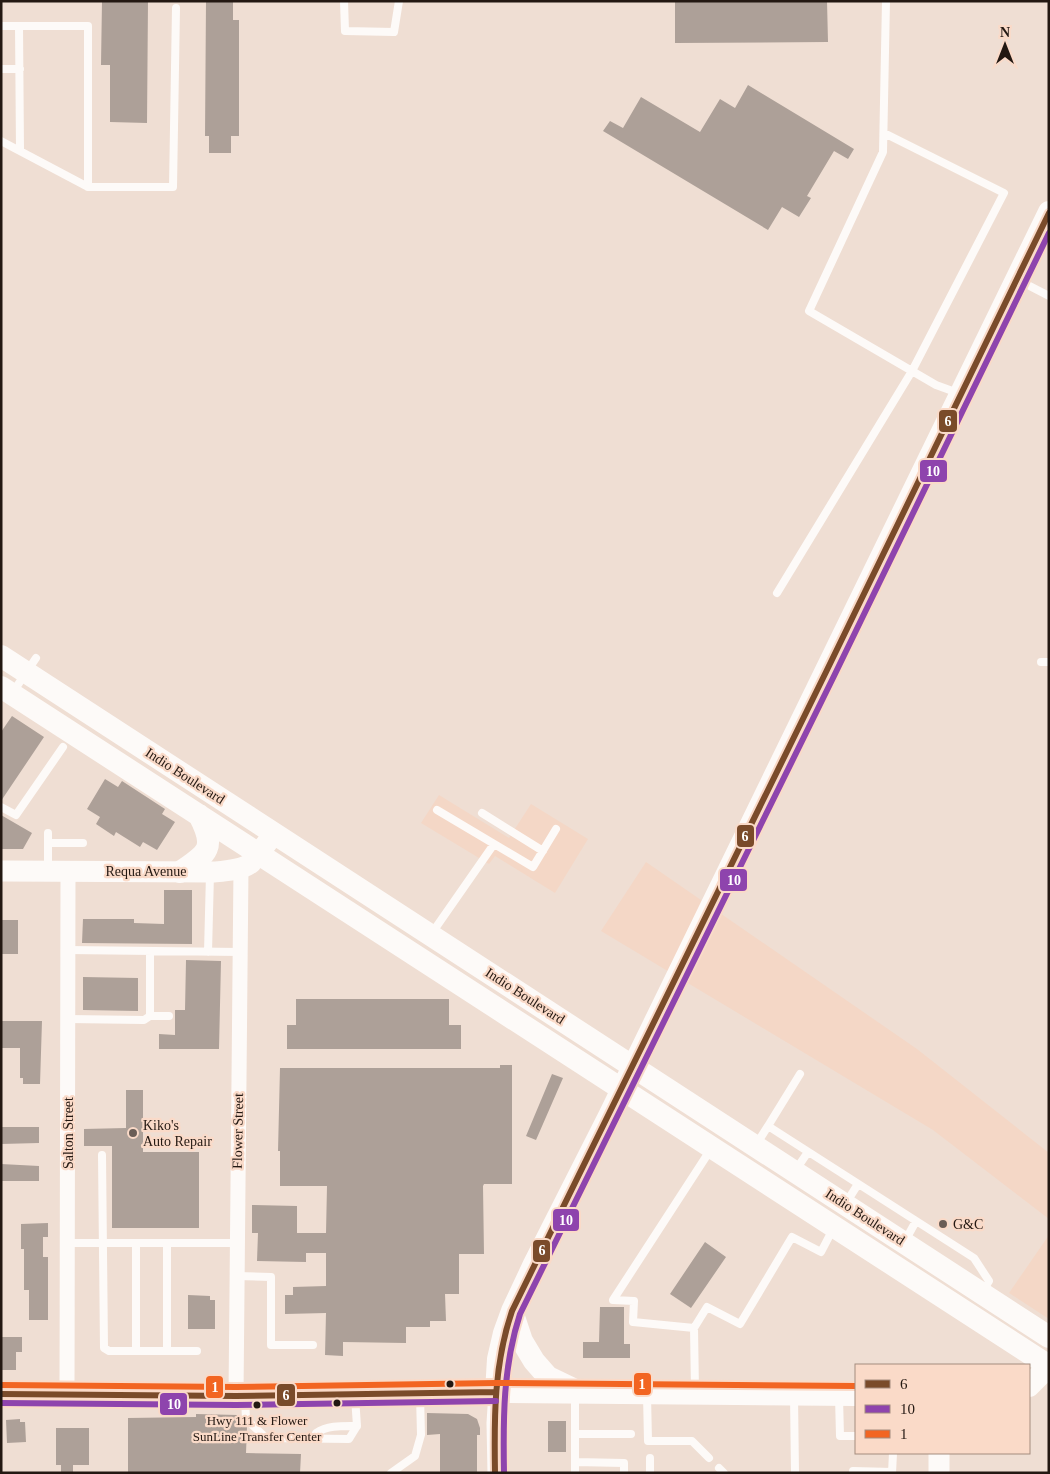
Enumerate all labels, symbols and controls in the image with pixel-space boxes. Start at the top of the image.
north arrow [980,20,1030,70]
text: N [1000,25,1010,40]
line badge: 6 [938,409,958,433]
text: 6 [945,414,952,429]
line badge: 10 [919,459,948,483]
text: 10 [926,464,940,479]
street label: Indio Boulevard [143,745,227,807]
line badge: 6 [736,824,755,848]
text: 6 [742,829,749,844]
street label: Requa Avenue [106,864,187,879]
line badge: 10 [719,868,748,892]
text: 10 [727,873,741,888]
street label: Indio Boulevard [483,965,567,1027]
street label: Flower Street [230,1093,246,1169]
street label: Salton Street [61,1097,76,1169]
place label: Kiko's Auto Repair [143,1118,212,1149]
marker: Kiko's Auto Repair [127,1127,139,1139]
street label: Indio Boulevard [823,1186,907,1248]
line badge: 10 [552,1208,580,1232]
text: 10 [559,1213,573,1228]
place label: G&C [953,1217,983,1232]
marker: G&C [937,1218,949,1230]
line badge: 6 [532,1239,551,1263]
text: 6 [539,1243,546,1258]
legend [855,1364,1030,1454]
line badge: 1 [633,1372,652,1396]
line badge: 1 [205,1375,224,1399]
text: 6 [900,1376,908,1392]
text: 1 [639,1377,646,1392]
unlabelled marker [445,1379,455,1389]
text: 1 [212,1380,219,1395]
line badge: 6 [276,1383,296,1407]
text: 6 [283,1388,290,1403]
line badge: 10 [159,1392,188,1416]
text: 10 [167,1397,181,1412]
unlabelled marker [332,1398,342,1408]
marker: Hwy 111 & Flower SunLine Transfer Center [252,1400,262,1410]
text: 10 [900,1401,915,1417]
place label: Hwy 111 & Flower SunLine Transfer Center [193,1413,322,1444]
text: 1 [900,1426,908,1442]

